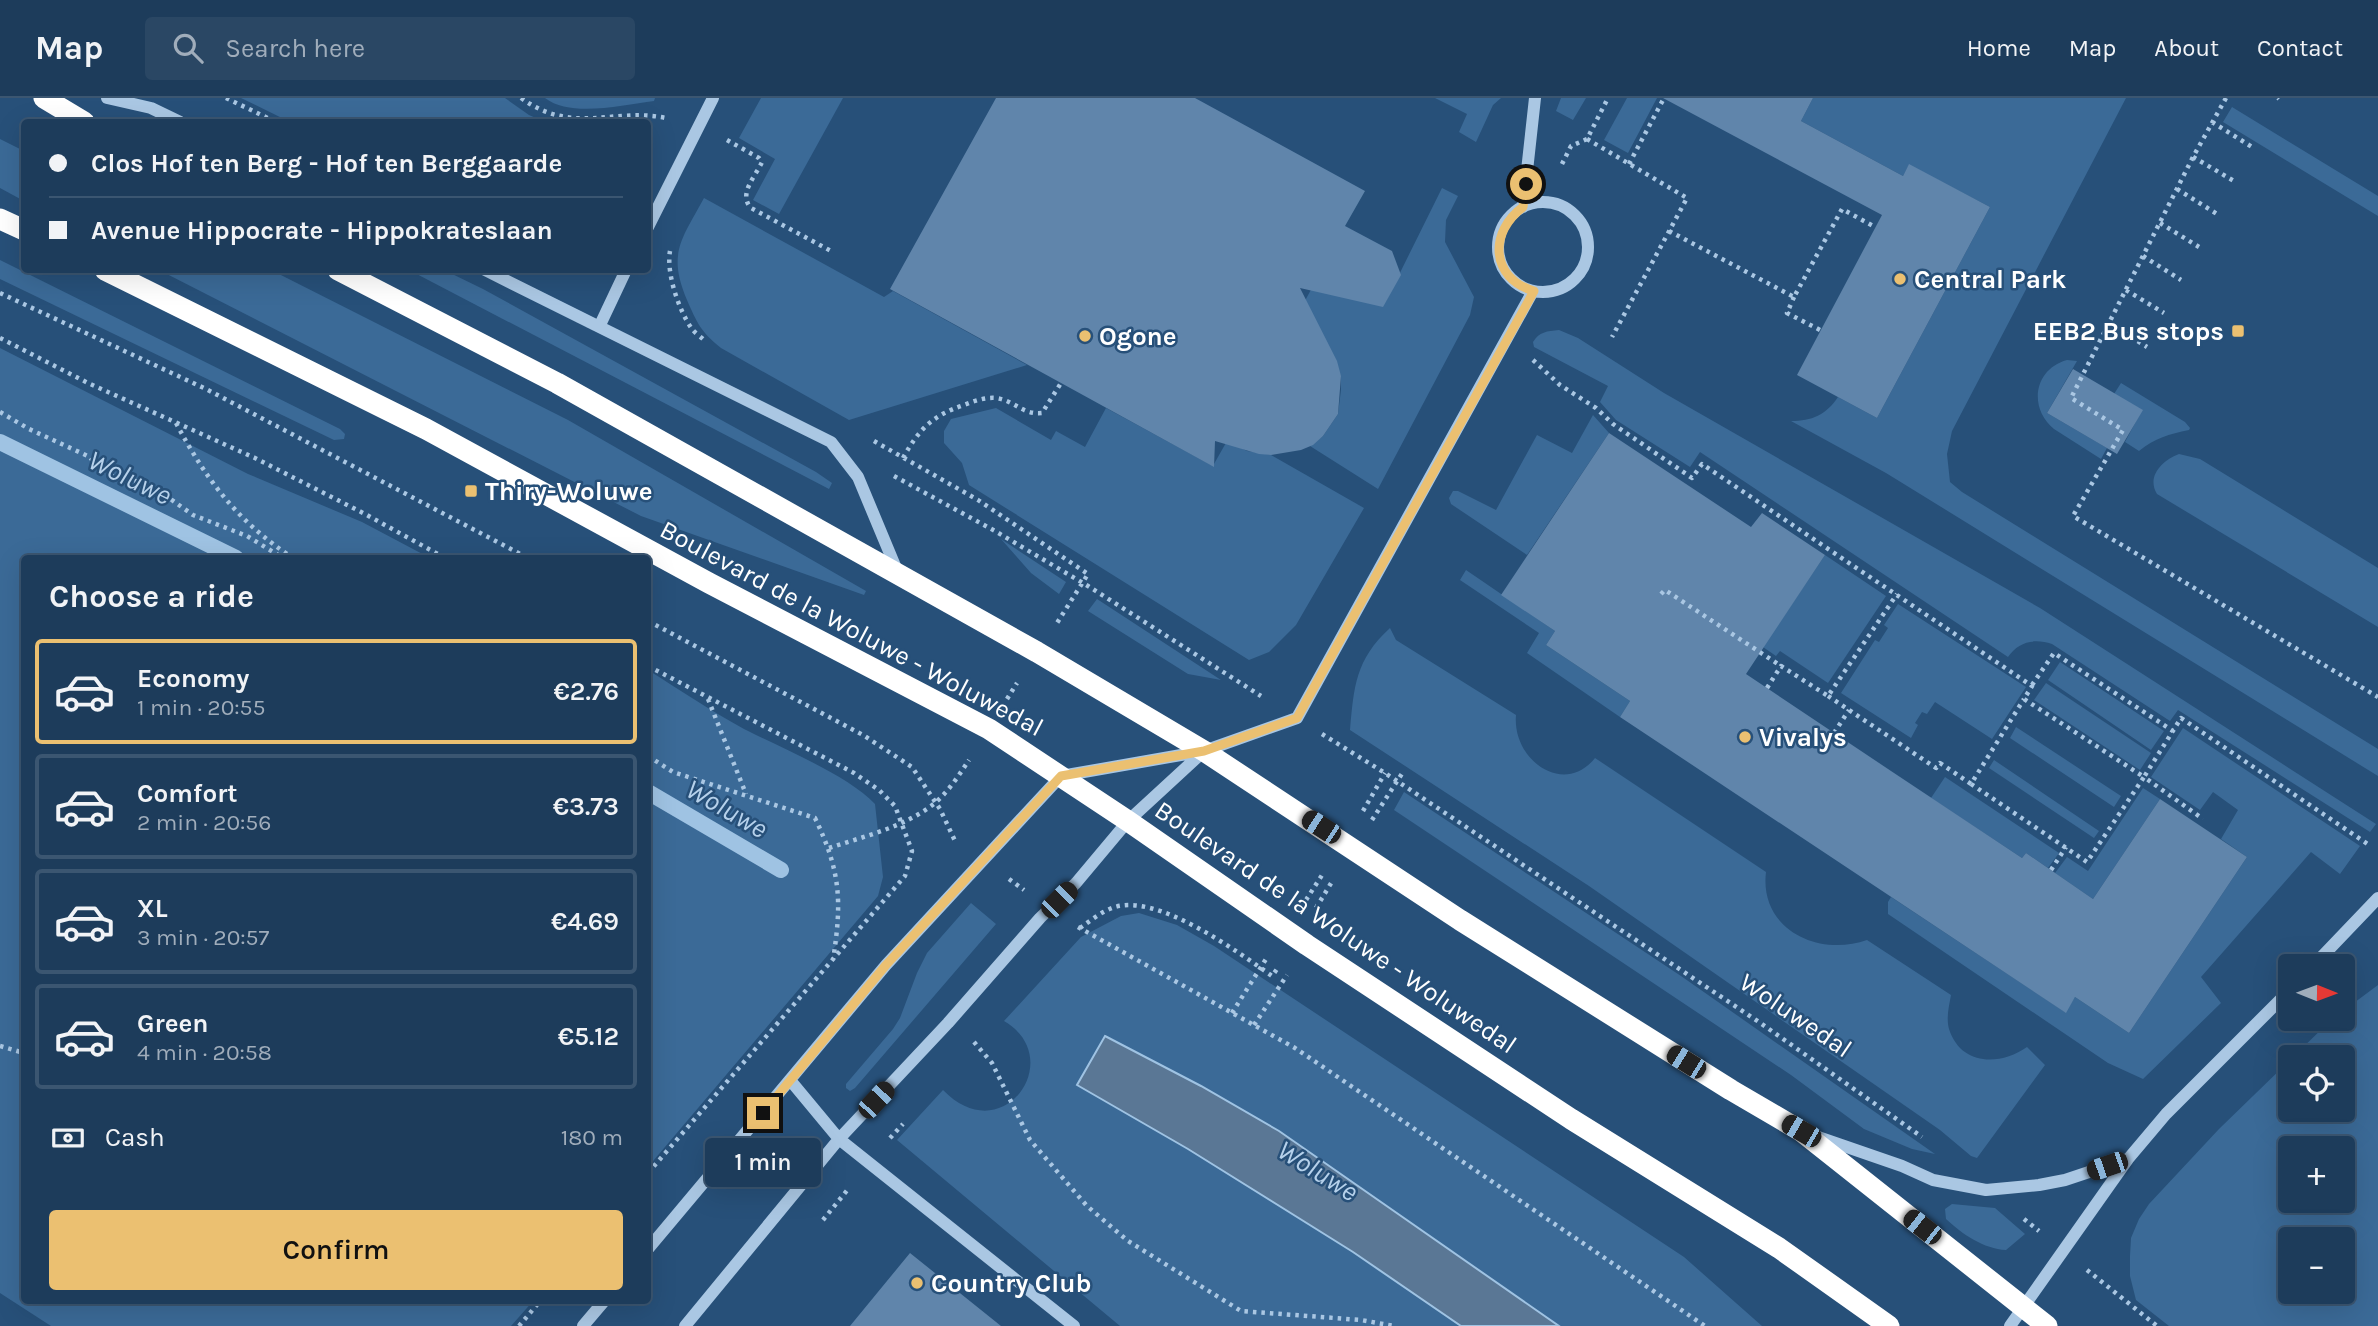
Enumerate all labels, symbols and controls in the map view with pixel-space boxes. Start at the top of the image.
search box [145,17,635,80]
text: Map [35,29,103,67]
icon: search [169,29,207,67]
text: Search here [225,33,365,64]
text: Home [1967,34,2031,62]
text: Map [2069,34,2116,62]
text: About [2154,34,2219,62]
text: Contact [2257,34,2343,62]
text: Clos Hof ten Berg - Hof ten Berggaarde [91,148,562,179]
route start [1510,168,1542,200]
text: Avenue Hippocrate - Hippokrateslaan [91,215,553,246]
place label: Central Park [1914,264,2067,295]
marker: Central Park [1892,271,1908,287]
place label: EEB2 Bus stops [2033,316,2224,347]
place label: Ogone [1099,321,1177,352]
marker: EEB2 Bus stops [2230,323,2246,339]
marker: Ogone [1077,328,1093,344]
water label: Woluwe [83,443,177,512]
place label: Thiry-Woluwe [485,476,653,507]
marker: Thiry-Woluwe [463,483,479,499]
street label: Boulevard de la Woluwe - Woluwedal [655,514,1049,743]
text: Choose a ride [49,578,254,615]
icon: car [53,660,116,723]
text: Economy [137,663,249,694]
text: €2.76 [554,676,619,707]
text: 1 min · 20:55 [137,694,266,721]
place label: Vivalys [1759,722,1847,753]
marker: Vivalys [1737,729,1753,745]
water label: Woluwe [680,772,774,845]
icon: car [53,775,116,838]
text: Comfort [137,778,238,809]
text: €3.73 [553,791,619,822]
street label: Boulevard de la Woluwe - Woluwedal [1149,794,1523,1060]
car [1298,807,1345,847]
text: 2 min · 20:56 [137,809,272,836]
car [1037,878,1082,922]
icon: car [53,890,116,953]
text: XL [137,893,168,924]
text: €4.69 [551,906,619,937]
text: 3 min · 20:57 [137,924,269,951]
north arrow [2278,954,2356,1031]
map controls [2278,954,2355,1304]
street label: Woluwedal [1734,967,1858,1064]
icon: car [53,1005,116,1068]
text: Green [137,1008,209,1039]
text: €5.12 [558,1021,619,1052]
text: 4 min · 20:58 [137,1039,272,1066]
car [1663,1042,1710,1082]
button: locate [2278,1045,2355,1122]
car [854,1077,899,1123]
route end [747,1097,779,1129]
car [1778,1111,1825,1151]
icon: cash [49,1119,87,1157]
text: Cash [105,1122,165,1153]
text: 180 m [561,1124,623,1151]
water label: Woluwe [1271,1133,1364,1208]
button: + [2278,1136,2355,1213]
callout: 1 min [705,1138,821,1186]
text: 1 min [734,1149,792,1176]
car [2084,1149,2131,1183]
car [1899,1206,1946,1248]
button: Confirm [49,1210,623,1290]
button: − [2278,1227,2355,1304]
place label: Country Club [931,1268,1091,1299]
marker: Country Club [909,1275,925,1291]

